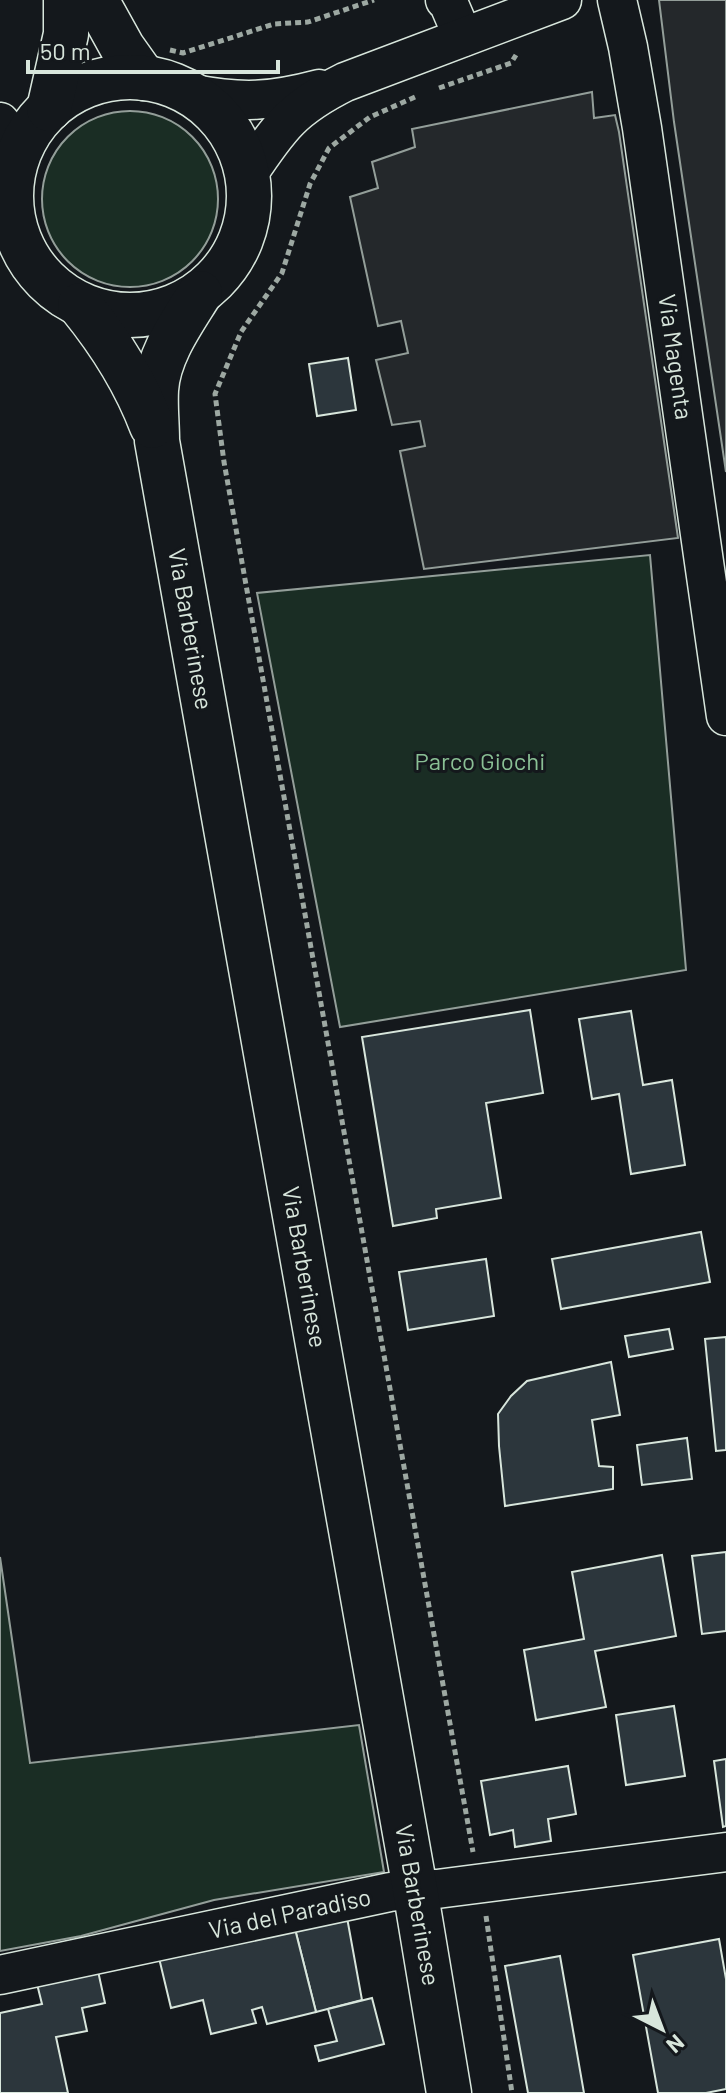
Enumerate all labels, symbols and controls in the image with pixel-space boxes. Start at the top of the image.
scale bar [28,24,278,74]
text: 50 m [40,36,91,65]
street label: Via Magenta [653,292,700,421]
street label: Via Barberinese [163,546,220,712]
park label: Parco Giochi [415,746,545,775]
street label: Via Barberinese [277,1184,334,1350]
street label: Via Barberinese [390,1822,447,1988]
street label: Via del Paradiso [206,1881,373,1944]
north arrow [622,1989,702,2069]
text: N [662,2030,690,2059]

